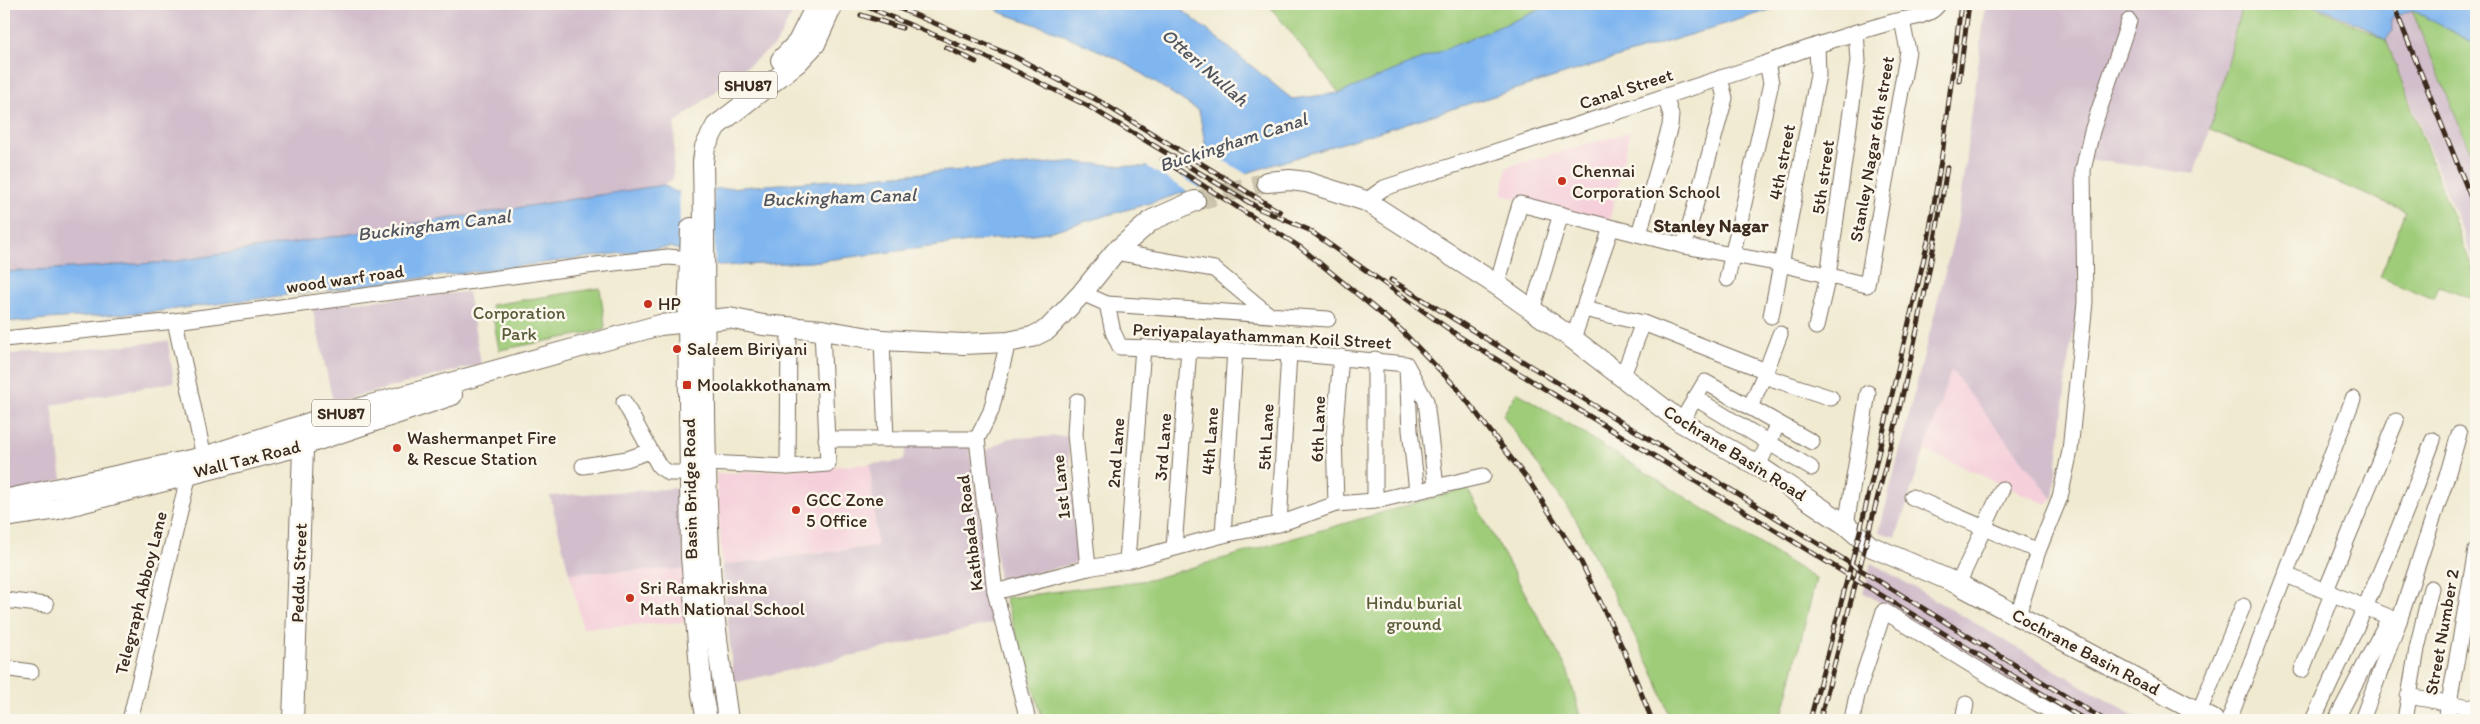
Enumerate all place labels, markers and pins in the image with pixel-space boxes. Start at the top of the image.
place label: Chennai Corporation School [1572,160,1720,203]
marker: Chennai Corporation School [1556,175,1568,187]
place label: HP [658,293,681,315]
marker: HP [642,298,654,310]
place label: Saleem Biriyani [687,338,807,360]
marker: Saleem Biriyani [671,343,683,355]
place label: Moolakkothanam [697,374,831,396]
marker: Moolakkothanam [681,379,693,391]
place label: Washermanpet Fire & Rescue Station [407,427,556,470]
marker: Washermanpet Fire & Rescue Station [391,442,403,454]
place label: GCC Zone 5 Office [806,489,884,532]
marker: GCC Zone 5 Office [790,504,802,516]
place label: Sri Ramakrishna Math National School [640,577,805,620]
marker: Sri Ramakrishna Math National School [624,592,636,604]

